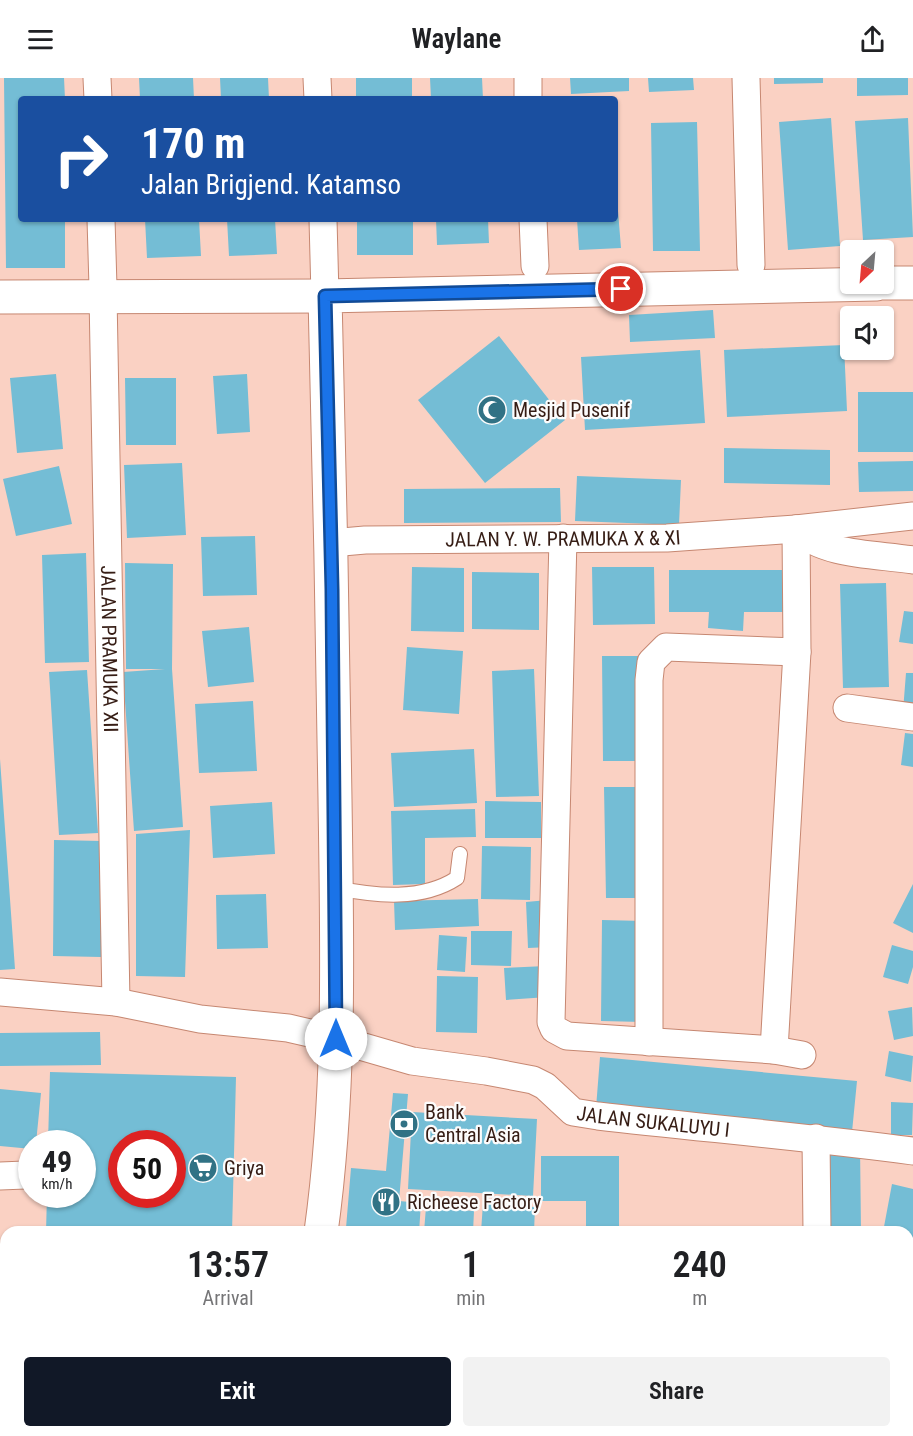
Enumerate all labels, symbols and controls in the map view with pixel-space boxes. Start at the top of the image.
icon: menu [24,23,57,56]
text: Waylane [412,23,501,55]
icon: share [856,23,889,56]
text: 170 m [141,119,246,168]
icon: right [42,120,120,198]
text: Jalan Brigjend. Katamso [141,169,401,201]
north arrow [840,240,894,294]
map controls [840,240,894,360]
pin [595,263,646,314]
icon: arrive [604,272,637,305]
button: sound [840,306,894,360]
mosque icon: Mesjid Pusenif [476,394,508,426]
place label: Mesjid Pusenif [513,398,631,422]
street label: JALAN Y. W. PRAMUKA X & XI [445,525,681,551]
street label: JALAN PRAMUKA XII [96,565,123,733]
position arrow [304,1007,368,1071]
place label: Bank Central Asia [425,1100,521,1147]
street label: JALAN SUKALUYU I [575,1101,731,1142]
bank icon: Bank Central Asia [388,1108,420,1140]
speed limit sign: 50 [108,1130,186,1208]
text: 49 [42,1144,72,1179]
supermarket icon: Griya [187,1152,219,1184]
place label: Griya [224,1156,264,1180]
text: km/h [42,1175,72,1193]
restaurant icon: Richeese Factory [370,1186,402,1218]
place label: Richeese Factory [407,1190,541,1214]
text: 13:57 [187,1244,269,1286]
text: 1 [462,1244,480,1286]
text: 240 [673,1244,727,1286]
text: Arrival [203,1286,254,1310]
text: min [456,1286,485,1310]
text: m [692,1286,707,1310]
button: Exit [24,1357,451,1426]
button: Share [463,1357,890,1426]

